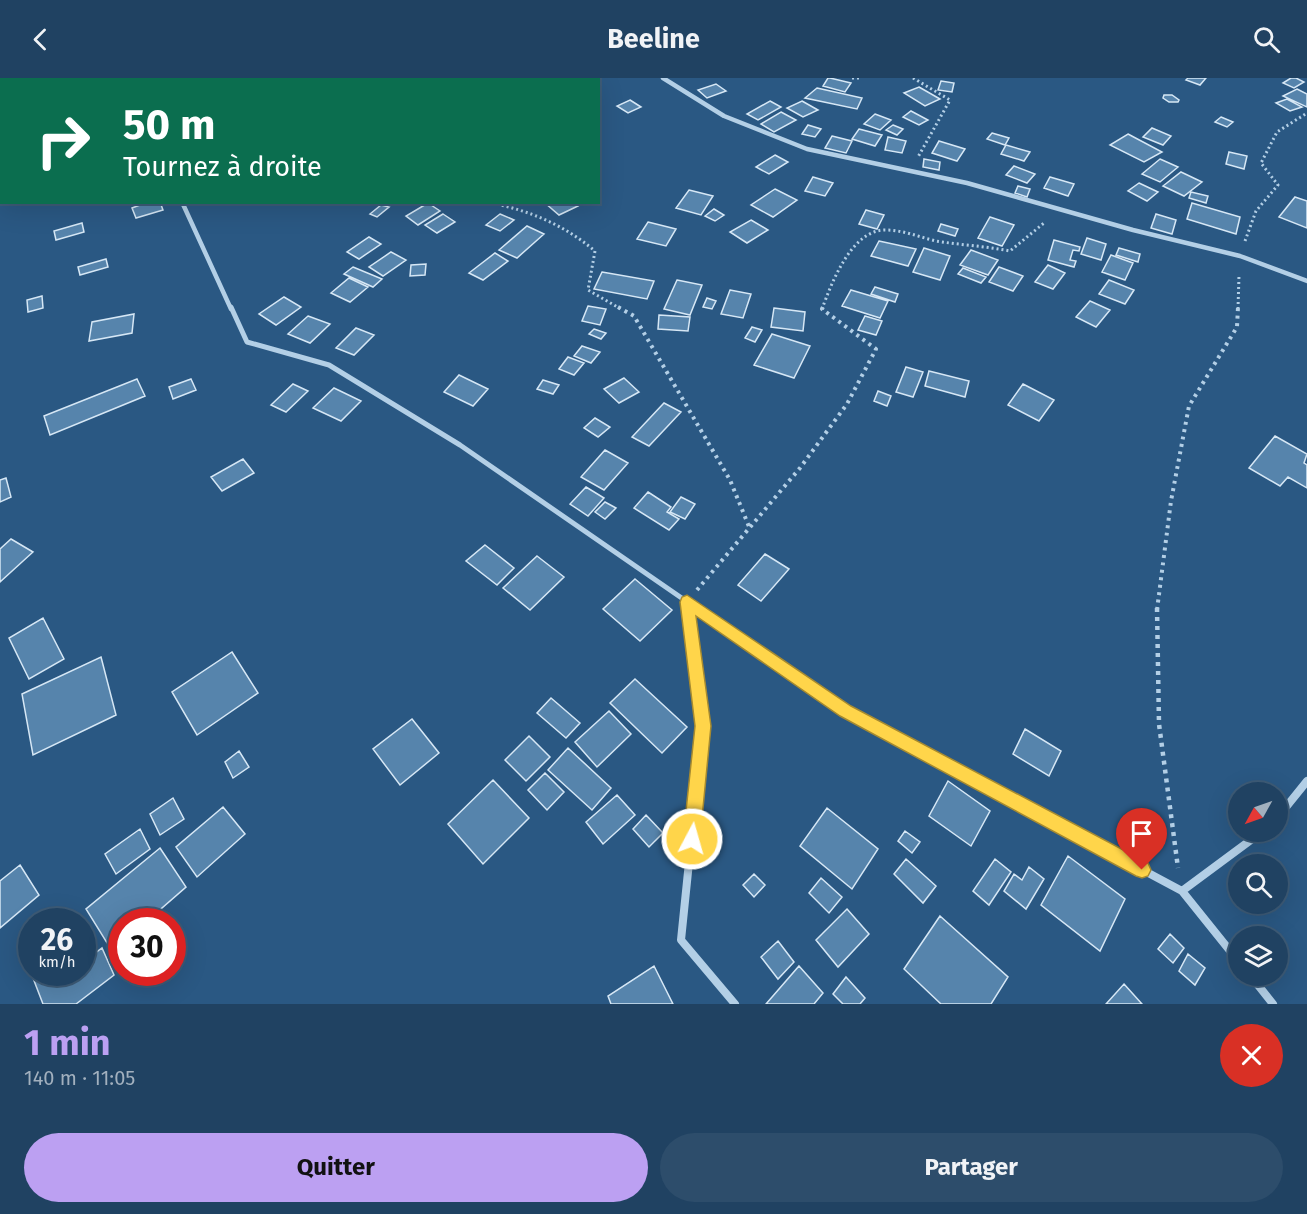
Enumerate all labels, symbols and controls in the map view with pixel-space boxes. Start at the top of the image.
icon: back [24,23,57,56]
text: Beeline [607,23,700,55]
icon: search [1250,23,1283,56]
text: 50 m [123,100,216,150]
icon: right [24,102,102,180]
text: Tournez à droite [123,151,322,183]
north arrow [1228,782,1288,842]
map controls [1228,782,1288,986]
position arrow [660,807,724,871]
pin [1116,808,1167,870]
icon: arrive [1125,817,1158,850]
button: search [1228,854,1288,914]
speed limit sign: 30 [108,908,186,986]
text: 26 [41,922,73,958]
button: layers [1228,926,1288,986]
text: km/h [38,953,76,971]
text: 1 min [24,1021,111,1065]
button: close [1220,1024,1283,1087]
text: 140 m · 11:05 [24,1066,135,1090]
button: Quitter [24,1133,648,1202]
button: Partager [660,1133,1283,1202]

